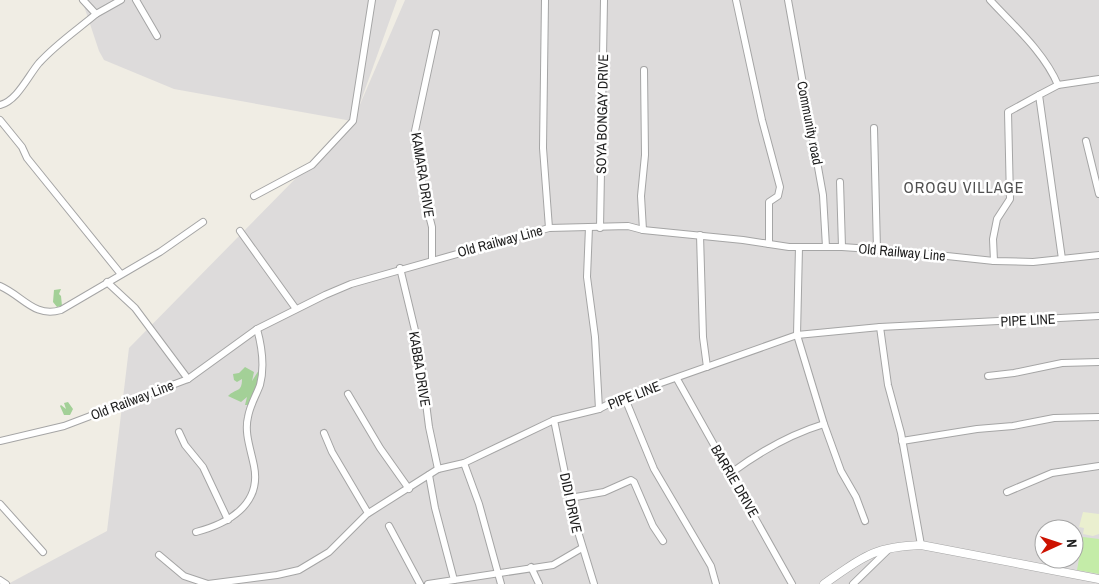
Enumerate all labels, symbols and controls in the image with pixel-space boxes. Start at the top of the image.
street label: SOYA BONGAY DRIVE [592,54,612,174]
street label: Community road [793,80,827,166]
street label: KAMARA DRIVE [407,131,439,219]
district label: OROGU VILLAGE [904,176,1024,198]
street label: Old Railway Line [455,221,545,261]
street label: Old Railway Line [858,239,946,265]
street label: PIPE LINE [1000,310,1056,330]
street label: KABBA DRIVE [405,330,435,408]
street label: Old Railway Line [88,376,176,424]
street label: PIPE LINE [605,377,663,413]
street label: BARRIE DRIVE [707,441,763,521]
street label: DIDI DRIVE [556,471,586,535]
north arrow [1034,519,1084,569]
text: N [1063,539,1081,548]

